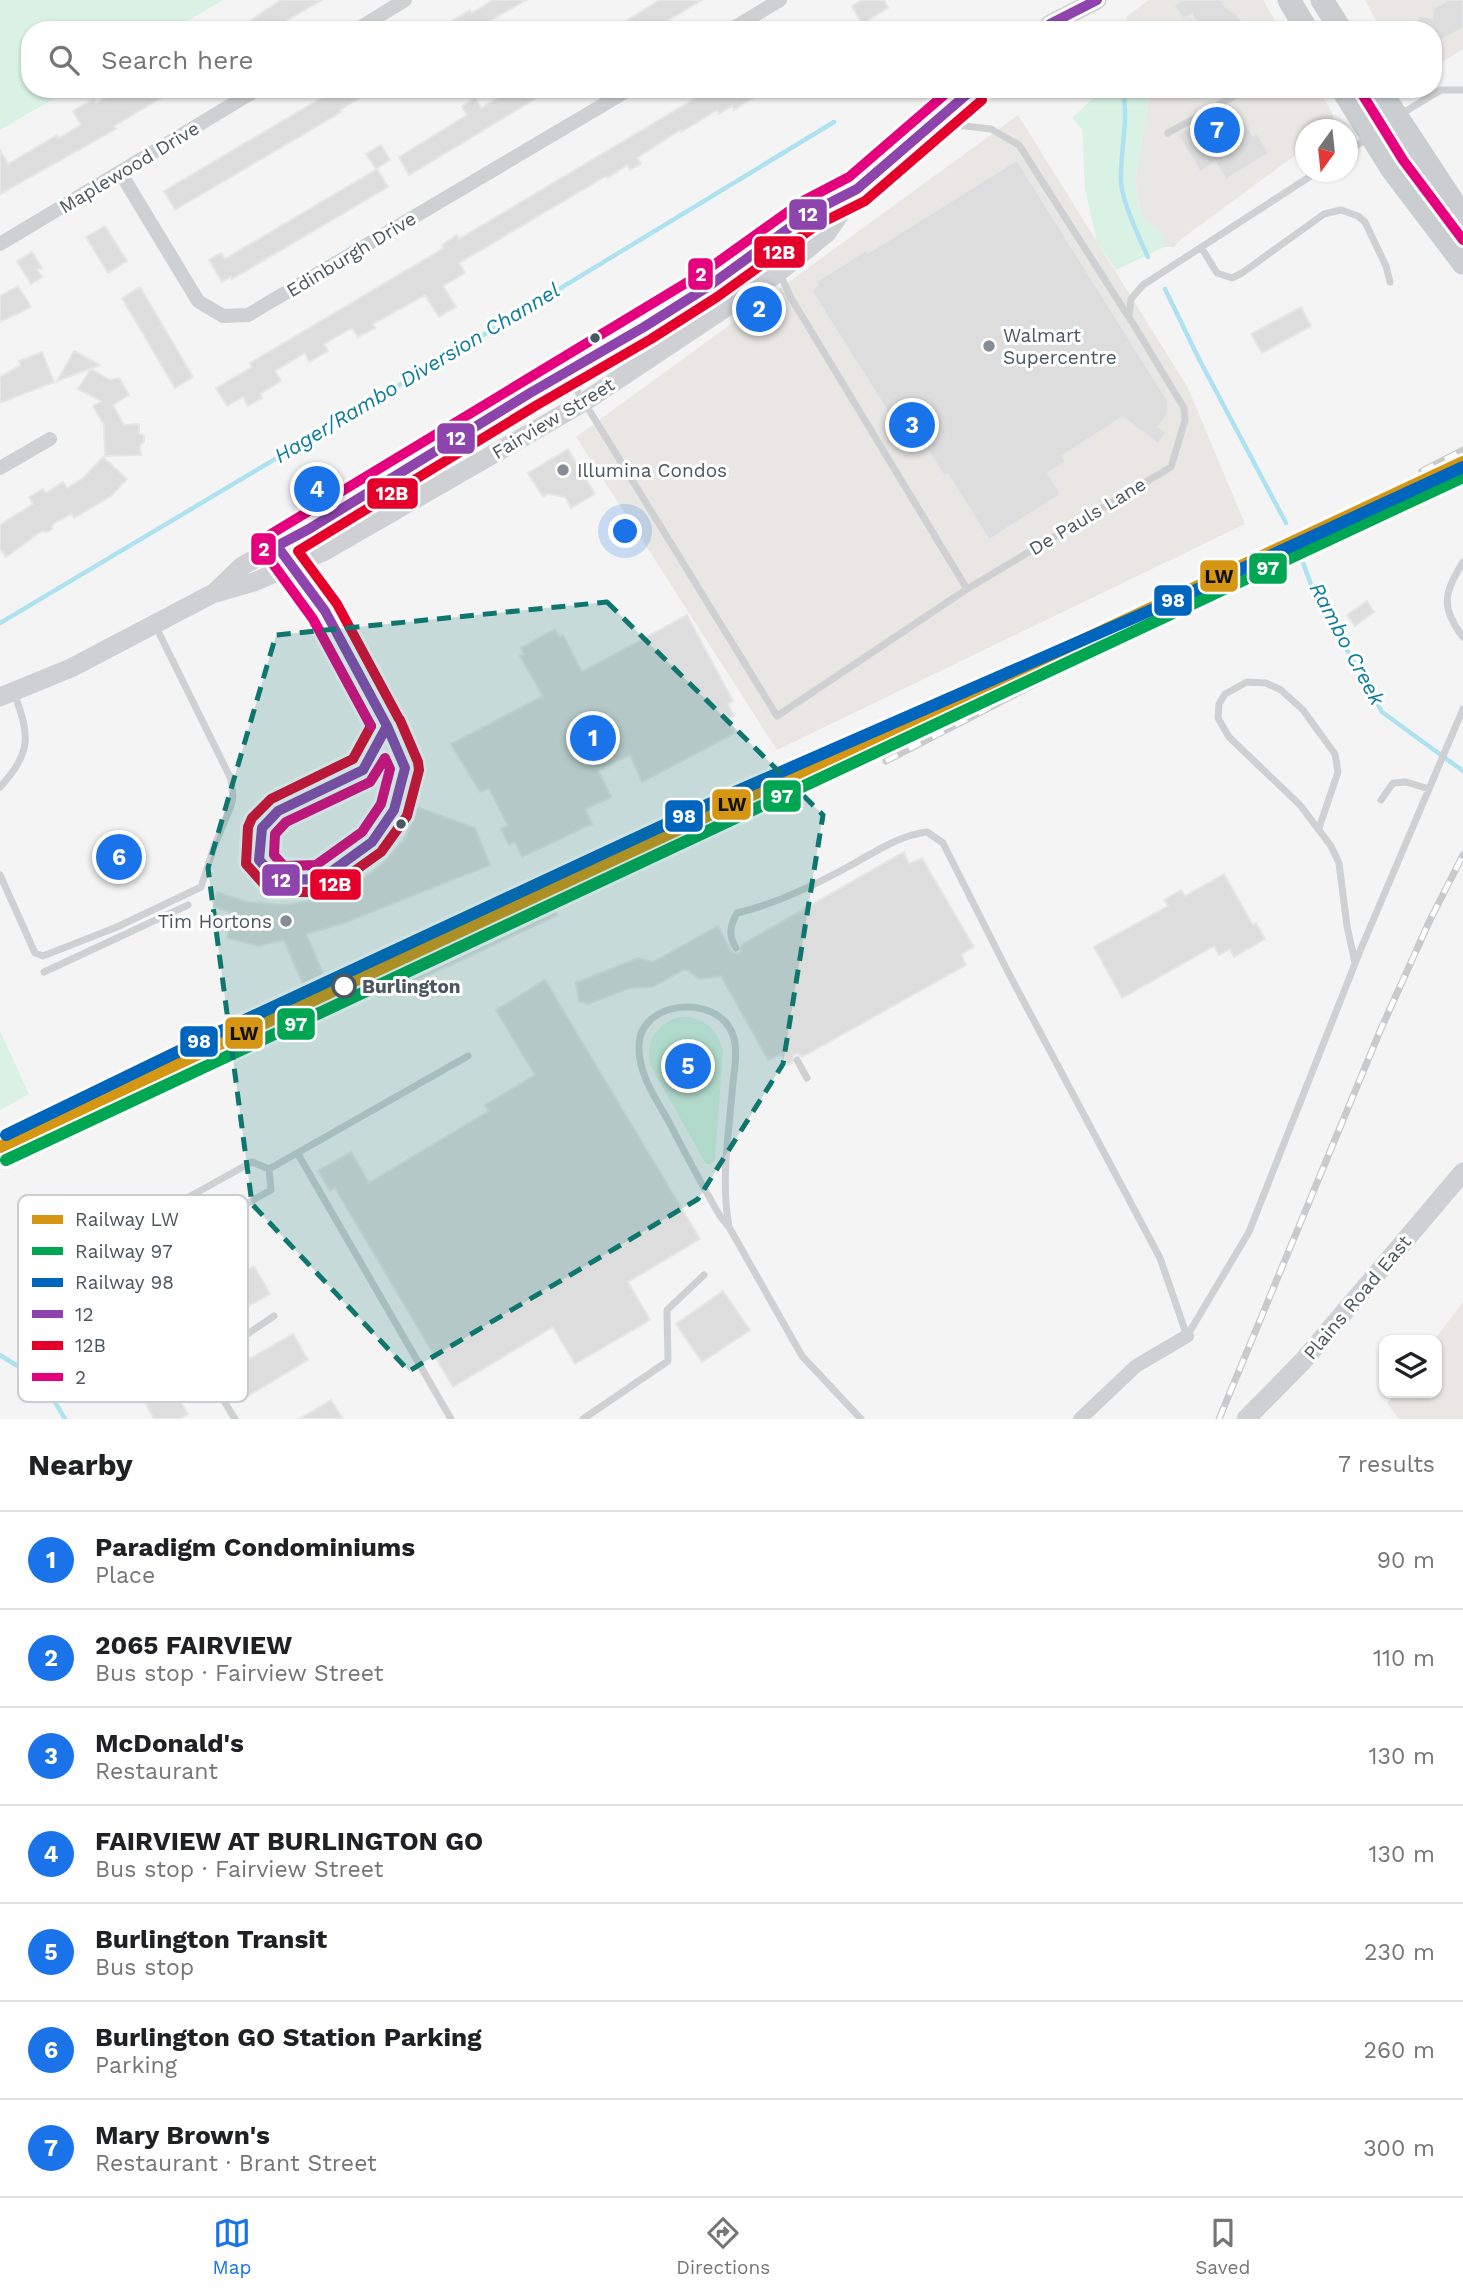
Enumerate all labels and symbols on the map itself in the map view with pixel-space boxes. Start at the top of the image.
pin: 7 [1194,104,1240,156]
street label: Maplewood Drive [55,117,203,218]
north arrow [1295,119,1358,182]
line badge: 12 [788,198,828,231]
text: 12 [798,203,818,226]
street label: Edinburgh Drive [282,207,420,302]
line badge: 12B [753,235,806,269]
text: 12B [763,241,795,264]
line badge: 2 [687,257,714,291]
text: 2 [695,263,707,286]
water label: Hager/Rambo Diversion Channel [269,277,564,468]
pin: 2 [736,283,782,335]
place label: Walmart Supercentre [1003,324,1117,369]
unlabelled marker [588,331,602,345]
marker: Walmart Supercentre [981,338,997,354]
street label: Fairview Street [488,373,619,464]
pin: 3 [889,399,935,451]
line badge: 12 [436,422,476,455]
text: 12 [446,427,466,450]
place label: Illumina Condos [577,459,727,482]
marker: Illumina Condos [555,462,571,478]
pin: 4 [294,463,340,515]
street label: De Pauls Lane [1025,472,1150,560]
line badge: 12B [366,477,419,510]
text: 12B [376,482,408,505]
your location [608,514,642,548]
line badge: 2 [250,532,277,566]
text: 2 [258,538,270,561]
line badge: 97 [1248,552,1288,585]
text: 97 [1257,557,1279,580]
line badge: LW [1199,559,1239,593]
text: LW [1205,565,1233,588]
water label: Rambo Creek [1305,578,1391,710]
line badge: 98 [1153,584,1193,617]
text: 98 [1161,589,1185,612]
pin: 1 [570,712,616,764]
line badge: 97 [762,779,802,813]
text: 97 [771,785,793,808]
line badge: LW [711,788,752,821]
text: LW [718,793,746,816]
line badge: 98 [664,799,704,833]
text: 98 [672,805,696,828]
unlabelled marker [394,817,408,831]
pin: 6 [96,831,142,883]
line badge: 12 [261,863,301,897]
line badge: 12B [309,868,362,901]
text: 12 [271,869,291,892]
text: 12B [319,873,351,896]
place label: Tim Hortons [158,910,272,933]
marker: Tim Hortons [278,913,294,929]
marker: Burlington [332,974,356,998]
place label: Burlington [362,975,461,998]
line badge: 97 [276,1007,316,1041]
text: 97 [285,1013,307,1036]
line badge: LW [224,1016,264,1050]
text: LW [230,1022,258,1045]
line badge: 98 [179,1025,219,1058]
text: 98 [187,1030,211,1053]
pin: 5 [665,1040,711,1092]
legend [18,1195,248,1402]
text: Railway LW [75,1208,179,1231]
street label: Plains Road East [1299,1230,1416,1364]
text: Railway 97 [75,1240,173,1263]
text: Railway 98 [75,1271,174,1294]
text: 12 [75,1303,94,1326]
text: 12B [75,1334,106,1357]
text: 2 [75,1366,86,1389]

